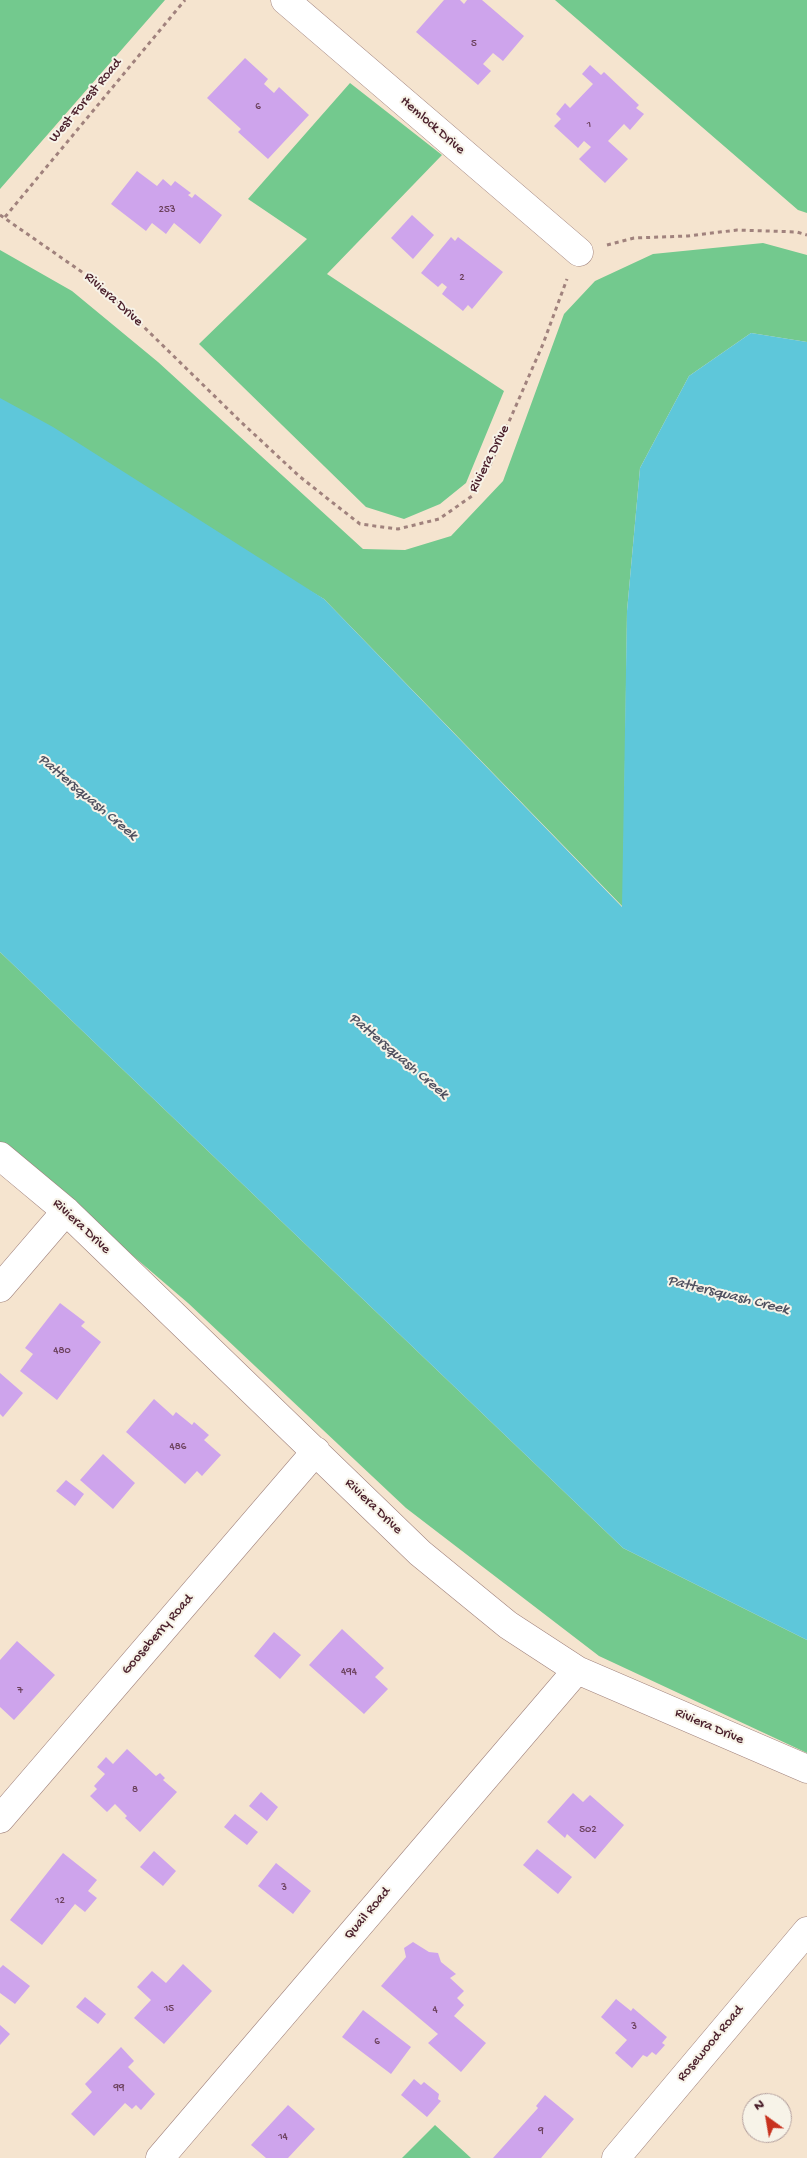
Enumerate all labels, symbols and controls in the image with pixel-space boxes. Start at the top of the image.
house number: 5 [471,37,477,51]
street label: West Forest Road [46,56,126,146]
street label: Hemlock Drive [396,93,468,159]
house number: 6 [255,100,261,114]
house number: 1 [587,118,591,132]
house number: 253 [159,203,175,217]
street label: Riviera Drive [80,269,146,331]
house number: 2 [459,271,465,285]
street label: Riviera Drive [466,423,514,495]
water label: Pattersquash Creek [34,751,140,845]
water label: Pattersquash Creek [345,1010,451,1104]
street label: Riviera Drive [48,1196,114,1258]
water label: Pattersquash Creek [665,1272,791,1320]
house number: 480 [53,1344,71,1358]
house number: 486 [170,1440,186,1454]
street label: Riviera Drive [341,1475,405,1539]
street label: Gooseberry Road [119,1591,197,1679]
house number: 494 [341,1665,357,1679]
house number: 7 [17,1684,23,1698]
street label: Riviera Drive [672,1705,746,1749]
house number: 8 [132,1783,138,1797]
house number: 502 [579,1823,597,1837]
house number: 3 [281,1881,287,1895]
street label: Quail Road [341,1884,395,1944]
house number: 12 [55,1894,65,1908]
house number: 15 [164,2002,174,2016]
street label: Rosewood Road [674,2002,748,2086]
house number: 4 [432,2003,438,2017]
house number: 3 [631,2020,637,2034]
house number: 6 [374,2035,380,2049]
house number: 99 [113,2081,125,2095]
north arrow [742,2093,792,2143]
text: N [751,2096,768,2115]
house number: 9 [538,2124,544,2138]
house number: 14 [278,2130,288,2144]

